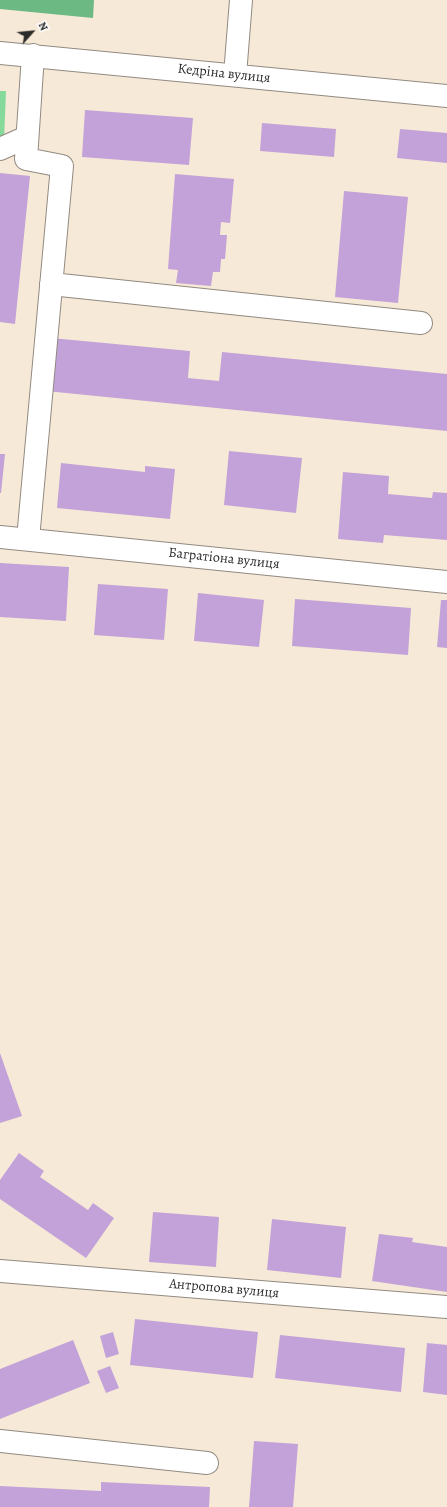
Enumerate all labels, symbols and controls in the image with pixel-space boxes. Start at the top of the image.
north arrow [12,12,52,52]
text: N [35,19,52,33]
street label: Кедріна вулиця [177,61,271,87]
street label: Багратіона вулиця [168,545,280,573]
street label: Антропова вулиця [168,1276,280,1302]

